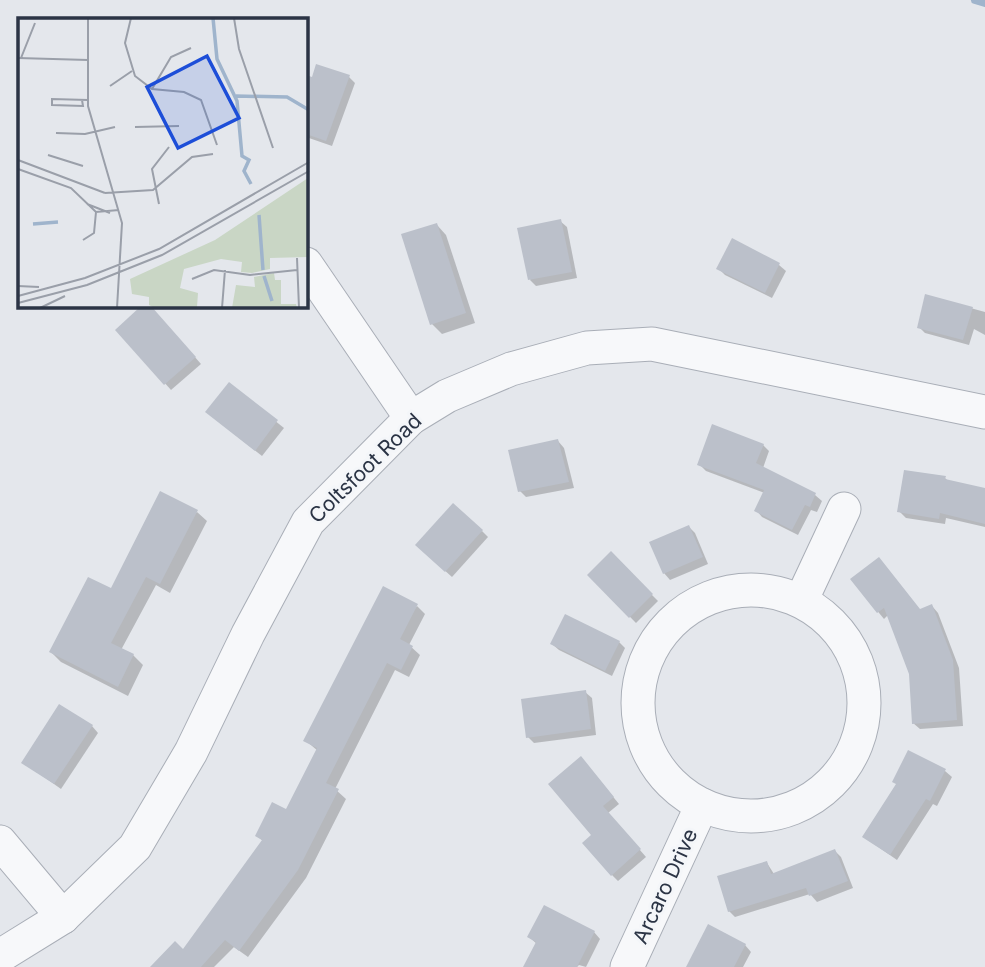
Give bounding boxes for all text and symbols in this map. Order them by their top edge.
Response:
inset map [18,18,308,308]
street label: Coltsfoot Road [303,408,427,528]
street label: Arcaro Drive [627,824,703,948]

